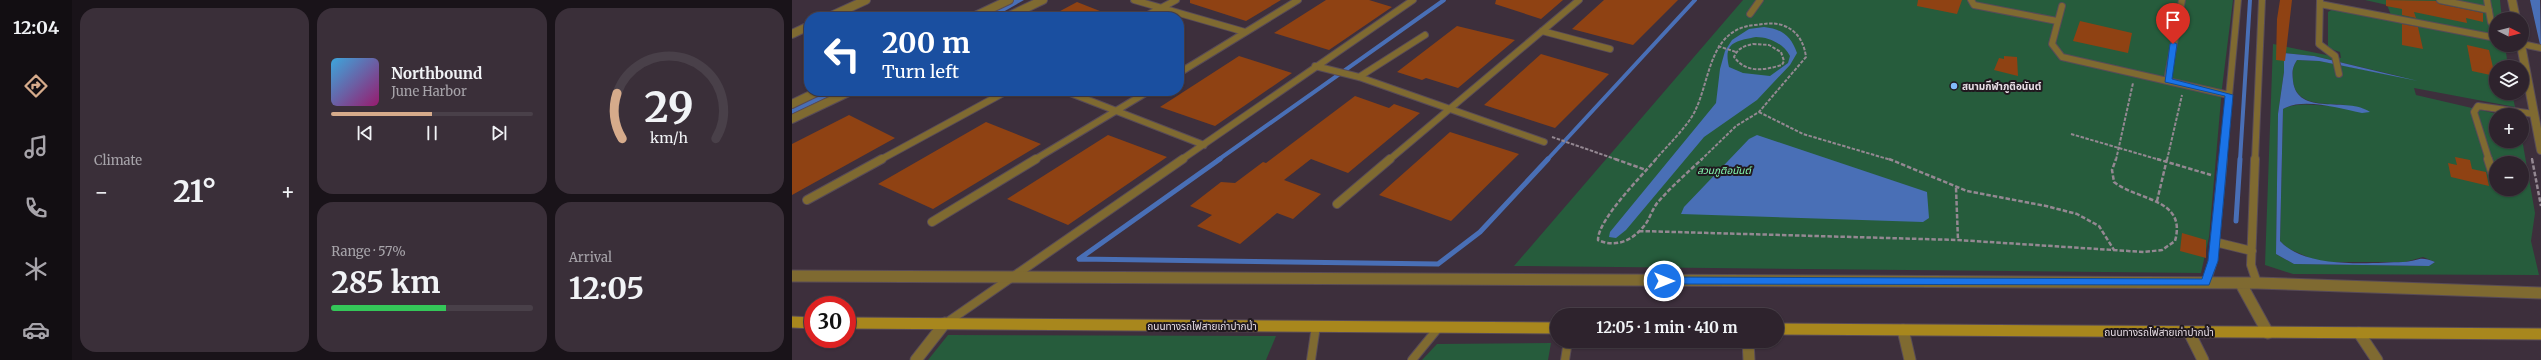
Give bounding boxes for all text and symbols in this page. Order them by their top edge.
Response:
pin [2156,3,2190,44]
icon: arrive [2162,9,2184,31]
north arrow [2489,12,2529,52]
map controls [2489,12,2529,196]
text: 12:04 [13,16,59,39]
text: 200 m [882,25,970,61]
icon: left [816,28,868,80]
text: Turn left [882,60,959,83]
button: layers [2489,60,2529,100]
text: Northbound [391,64,482,83]
icon: directions [22,72,50,100]
place label: สนามกีฬาภูติอนันต์ [1962,80,2041,93]
text: 29 [645,81,694,133]
marker: สนามกีฬาภูติอนันต์ [1949,81,1959,91]
text: June Harbor [391,83,467,100]
button: + [2489,108,2529,148]
icon: previous [354,122,376,144]
icon: pause [421,122,443,144]
icon: next [488,122,510,144]
text: km/h [650,129,689,147]
icon: music [22,133,50,161]
text: Climate [94,152,142,169]
button: − [2489,156,2529,196]
park label: สวนภูติอนันต์ [1697,164,1753,177]
text: 21° [173,172,216,210]
text: − [94,178,109,206]
text: + [281,178,295,206]
icon: phone [22,194,50,222]
text: Range · 57% [331,243,406,260]
text: Arrival [569,249,612,266]
icon: climate [22,255,50,283]
position arrow [1643,260,1685,302]
text: 285 km [331,263,440,301]
text: 12:05 [569,269,644,307]
speed limit sign: 30 [804,296,856,348]
icon: car [22,316,50,344]
text: 12:05 · 1 min · 410 m [1596,318,1738,337]
street label: ถนนทางรถไฟสายเก่าปากน้ำ [1147,319,1257,333]
street label: ถนนทางรถไฟสายเก่าปากน้ำ [2104,325,2214,339]

